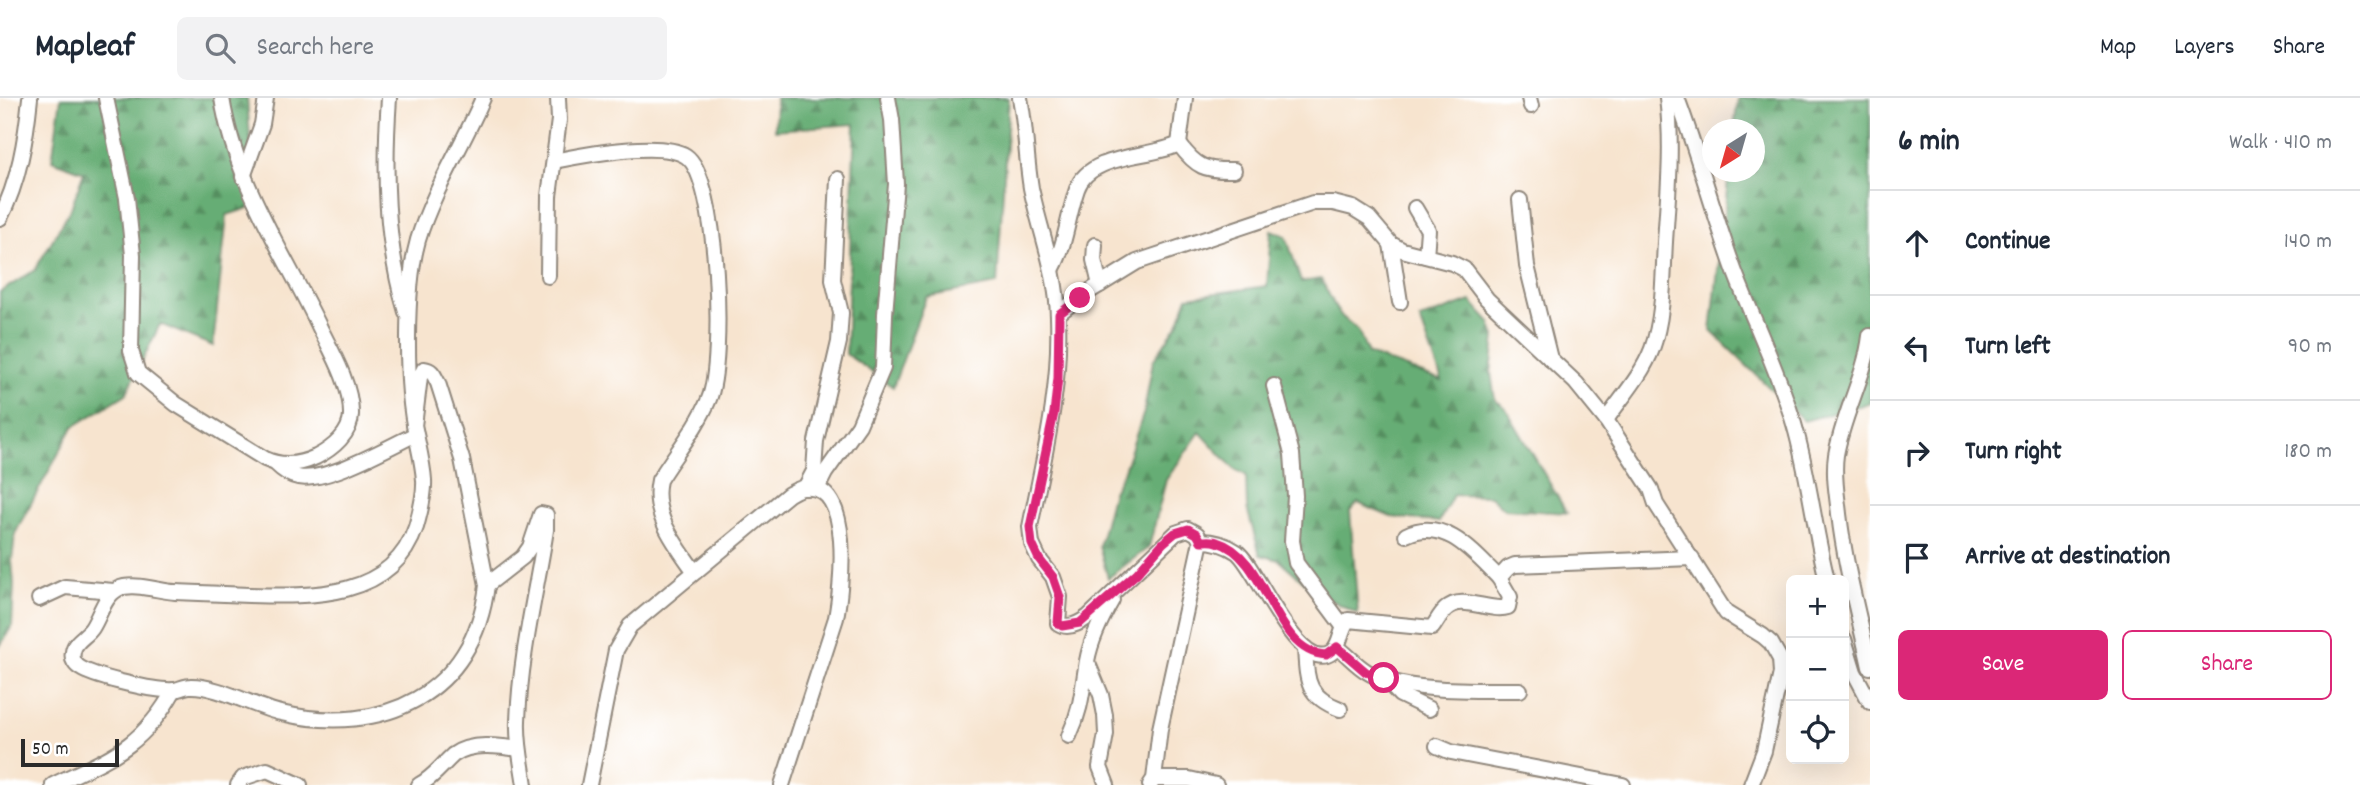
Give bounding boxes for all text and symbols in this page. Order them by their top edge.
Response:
search box [177,17,667,80]
text: Mapleaf [35,25,135,72]
icon: search [201,29,239,67]
text: Search here [257,30,374,67]
text: Map [2100,31,2136,65]
text: Layers [2174,31,2235,65]
text: Share [2273,31,2325,65]
north arrow [1702,119,1765,182]
text: 6 min [1898,122,1960,165]
text: Walk · 410 m [2229,127,2332,160]
icon: ahead [1898,224,1936,262]
text: Continue [1965,224,2050,261]
text: 140 m [2284,226,2332,259]
route end [1064,282,1095,313]
icon: left [1898,329,1936,367]
text: Turn left [1965,329,2051,366]
text: 90 m [2288,331,2332,364]
icon: right [1898,434,1936,472]
text: Turn right [1965,434,2062,471]
text: 180 m [2284,436,2332,469]
icon: arrive [1898,539,1936,577]
text: Arrive at destination [1965,539,2170,576]
map controls [1786,575,1849,764]
button: + [1786,575,1849,638]
button: Save [1898,630,2108,700]
button: Share [2122,630,2332,700]
button: − [1786,638,1849,701]
route start [1368,662,1399,693]
button: locate [1786,701,1849,764]
scale bar [21,736,119,768]
text: 50 m [32,737,69,764]

